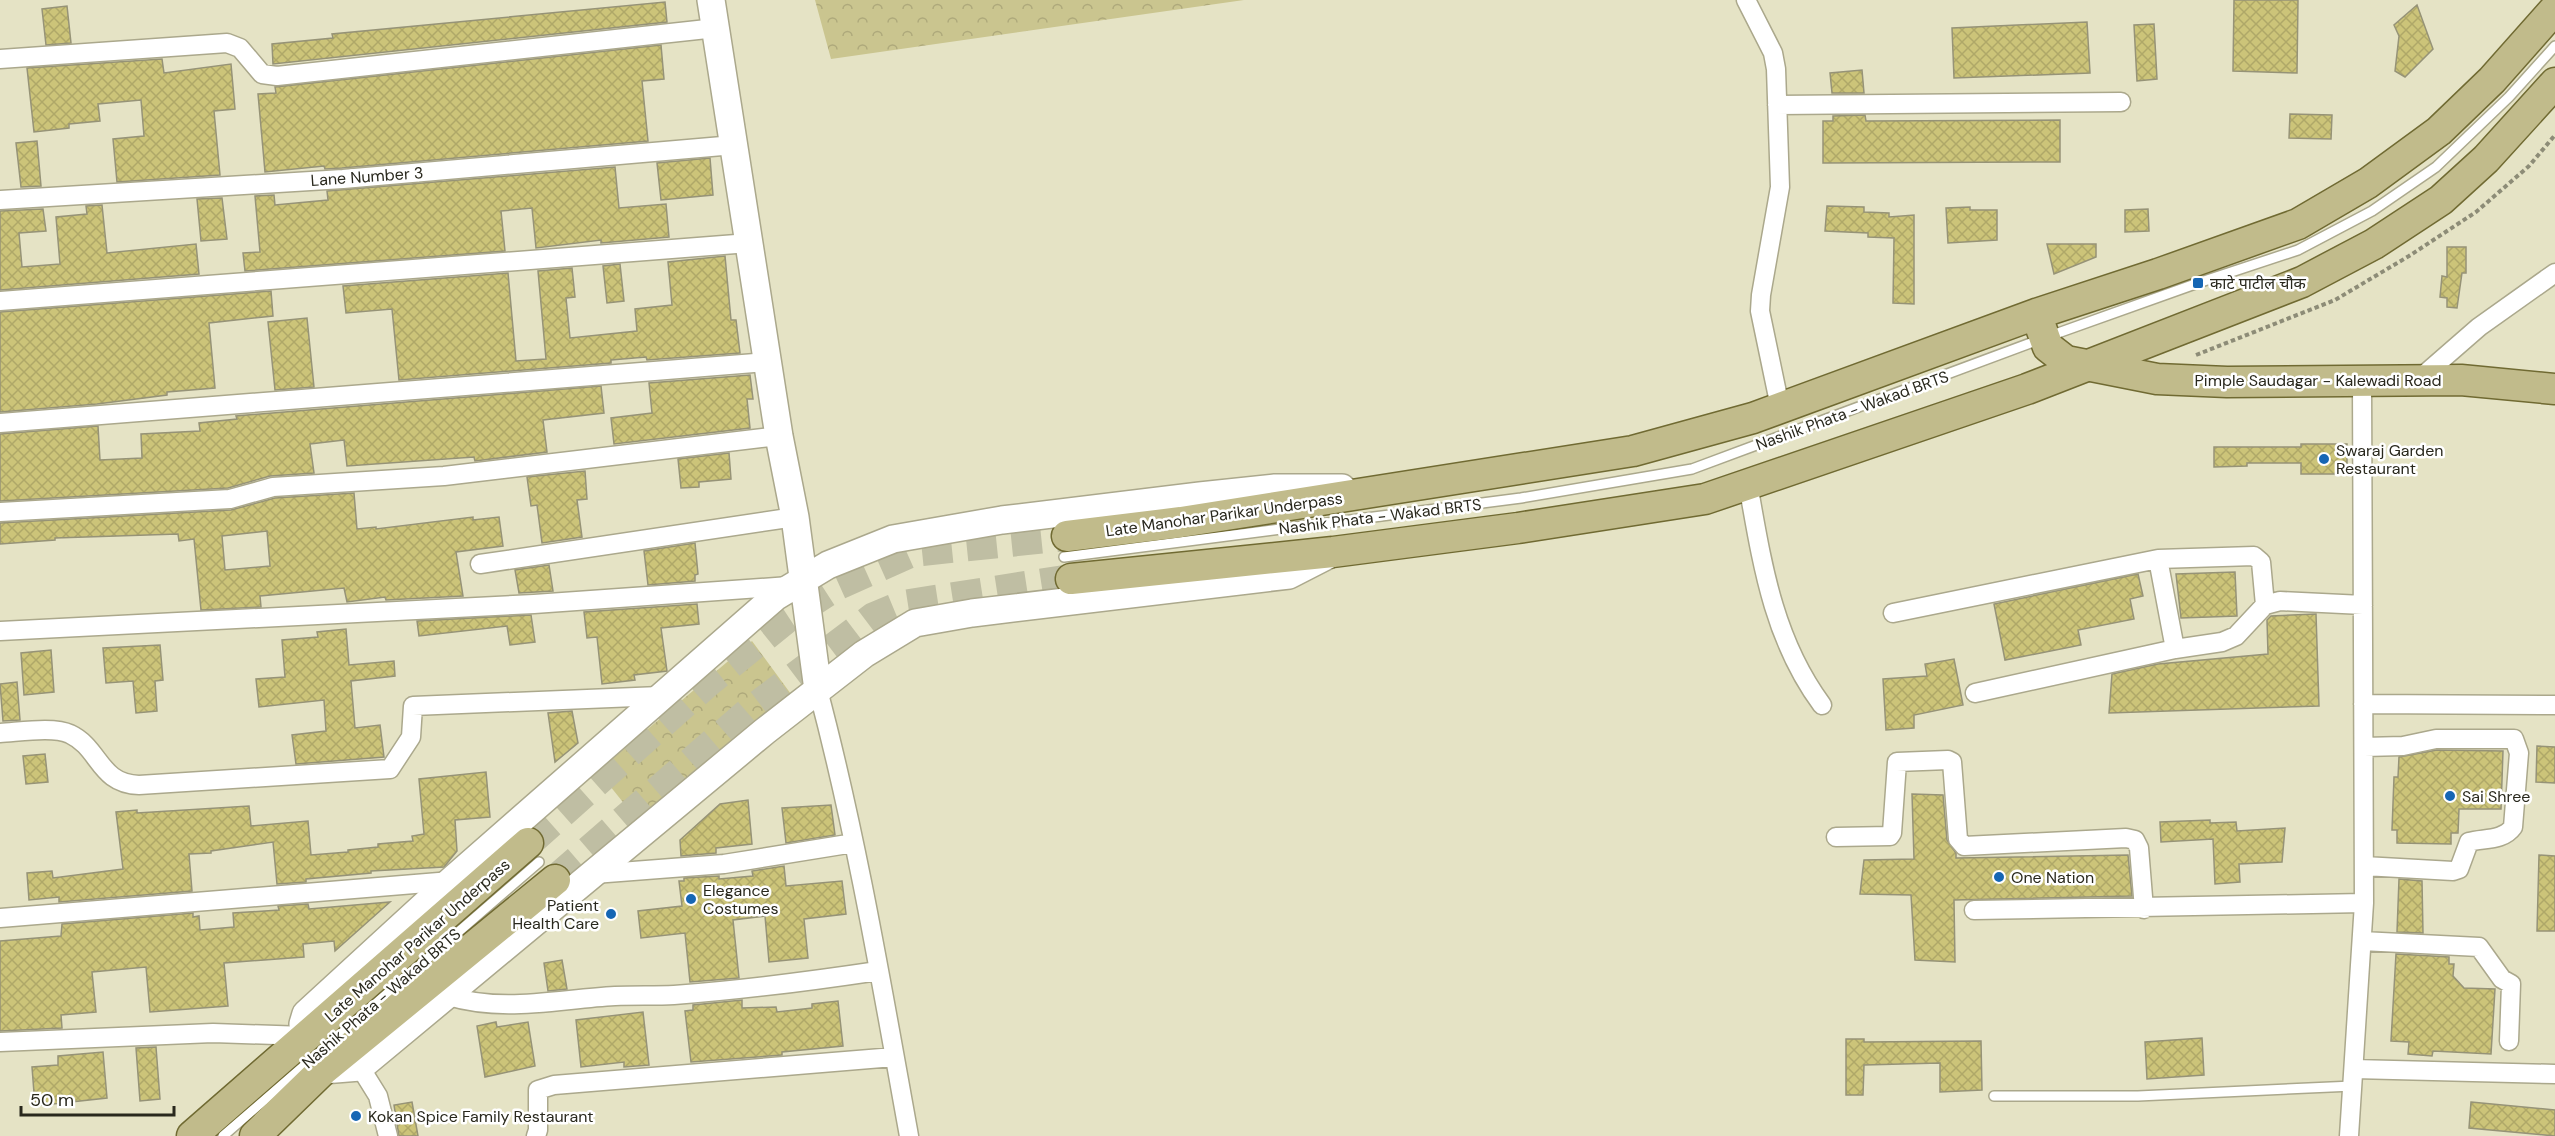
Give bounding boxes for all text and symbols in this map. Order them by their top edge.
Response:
street label: Lane Number 3 [310,162,424,191]
place label: काटे पाटील चौक [2210,273,2307,294]
marker: काटे पाटील चौक [2191,276,2205,290]
street label: Nashik Phata - Wakad BRTS [1753,366,1952,455]
street label: Pimple Saudagar - Kalewadi Road [2195,370,2441,391]
place label: Swaraj Garden Restaurant [2336,440,2443,479]
marker: Swaraj Garden Restaurant [2317,452,2331,466]
street label: Late Manohar Parikar Underpass [1104,487,1344,542]
street label: Nashik Phata - Wakad BRTS [1278,494,1482,539]
place label: Sai Shree [2462,786,2530,807]
marker: Sai Shree [2443,789,2457,803]
street label: Late Manohar Parikar Underpass [320,854,514,1027]
place label: One Nation [2011,867,2094,888]
marker: One Nation [1992,870,2006,884]
place label: Elegance Costumes [703,880,778,919]
marker: Elegance Costumes [684,892,698,906]
place label: Patient Health Care [512,895,599,934]
marker: Patient Health Care [604,907,618,921]
street label: Nashik Phata - Wakad BRTS [298,924,465,1073]
scale bar [21,1079,174,1117]
text: 50 m [30,1088,74,1112]
place label: Kokan Spice Family Restaurant [368,1106,594,1127]
marker: Kokan Spice Family Restaurant [349,1109,363,1123]

